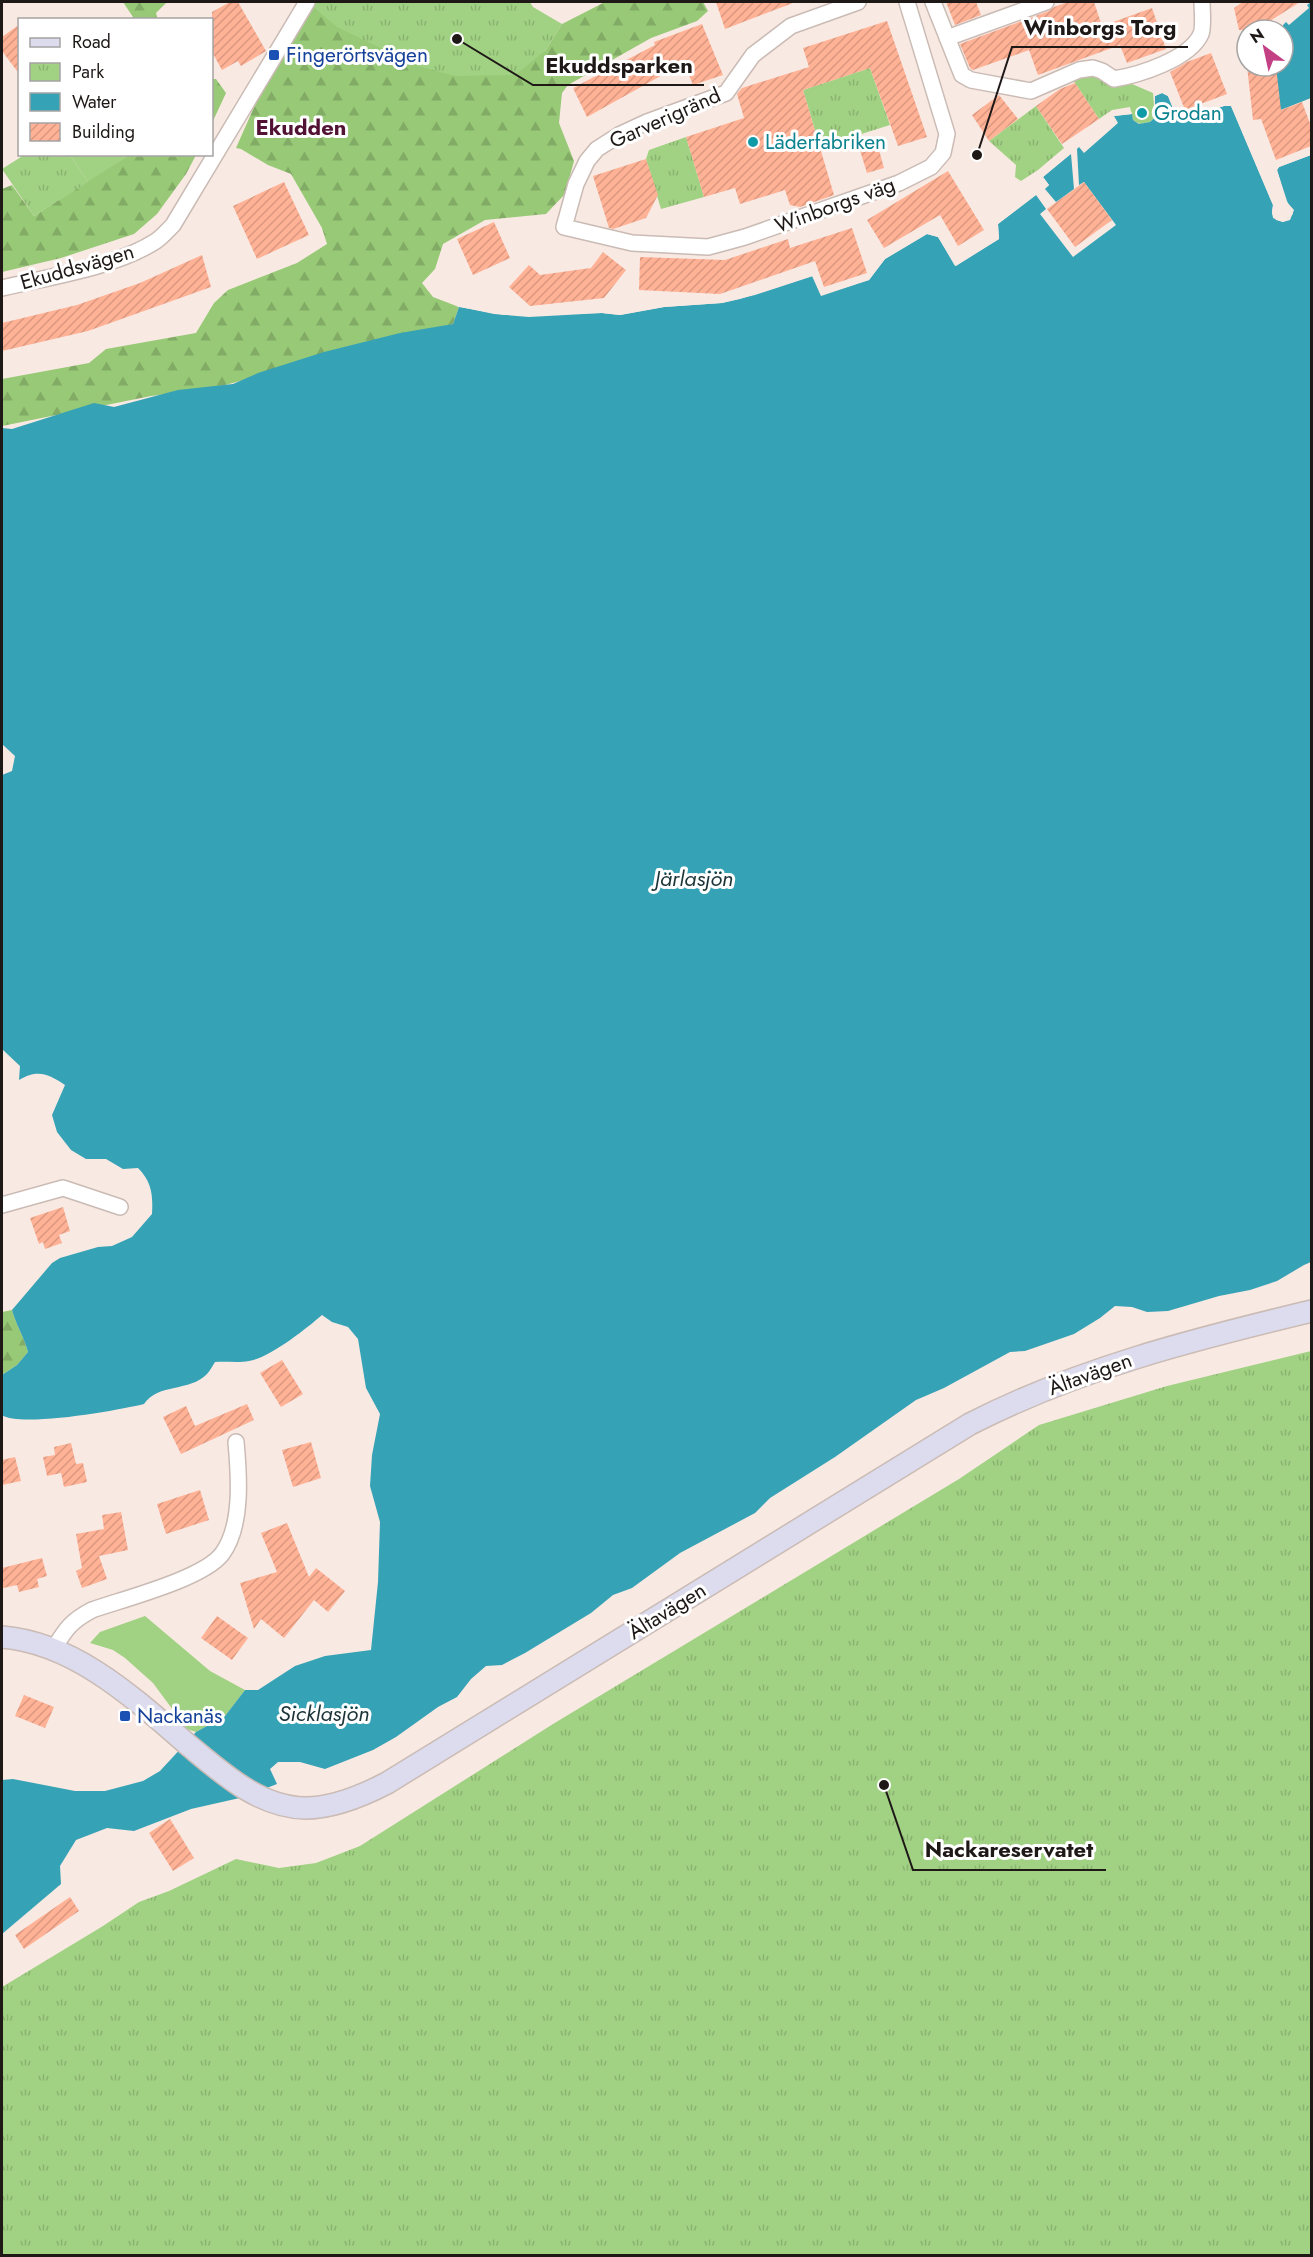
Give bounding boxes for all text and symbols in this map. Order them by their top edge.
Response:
callout: Winborgs Torg [1012,7,1188,47]
text: Winborgs Torg [1024,11,1176,43]
legend [18,18,213,156]
north arrow [1235,18,1295,78]
text: N [1246,23,1269,49]
text: Road [72,29,111,55]
place label: Fingerörtsvägen [286,40,428,70]
callout: Ekuddsparken [533,45,704,85]
marker: Fingerörtsvägen [267,48,281,62]
text: Ekuddsparken [545,49,693,81]
text: Park [72,59,104,85]
street label: Garverigränd [605,80,725,156]
text: Water [72,89,117,115]
place label: Grodan [1154,98,1222,128]
marker: Grodan [1135,106,1149,120]
district label: Ekudden [256,111,346,143]
text: Building [72,119,135,145]
place label: Läderfabriken [765,127,886,157]
marker: Läderfabriken [746,135,760,149]
street label: Winborgs väg [771,169,899,241]
street label: Ekuddsvägen [17,236,137,298]
water label: Järlasjön [651,862,733,894]
street label: Ältavägen [1044,1345,1136,1403]
street label: Ältavägen [622,1575,712,1647]
water label: Sicklasjön [279,1697,369,1729]
place label: Nackanäs [137,1701,222,1731]
marker: Nackanäs [118,1709,132,1723]
callout: Nackareservatet [913,1830,1106,1870]
text: Nackareservatet [925,1833,1093,1865]

